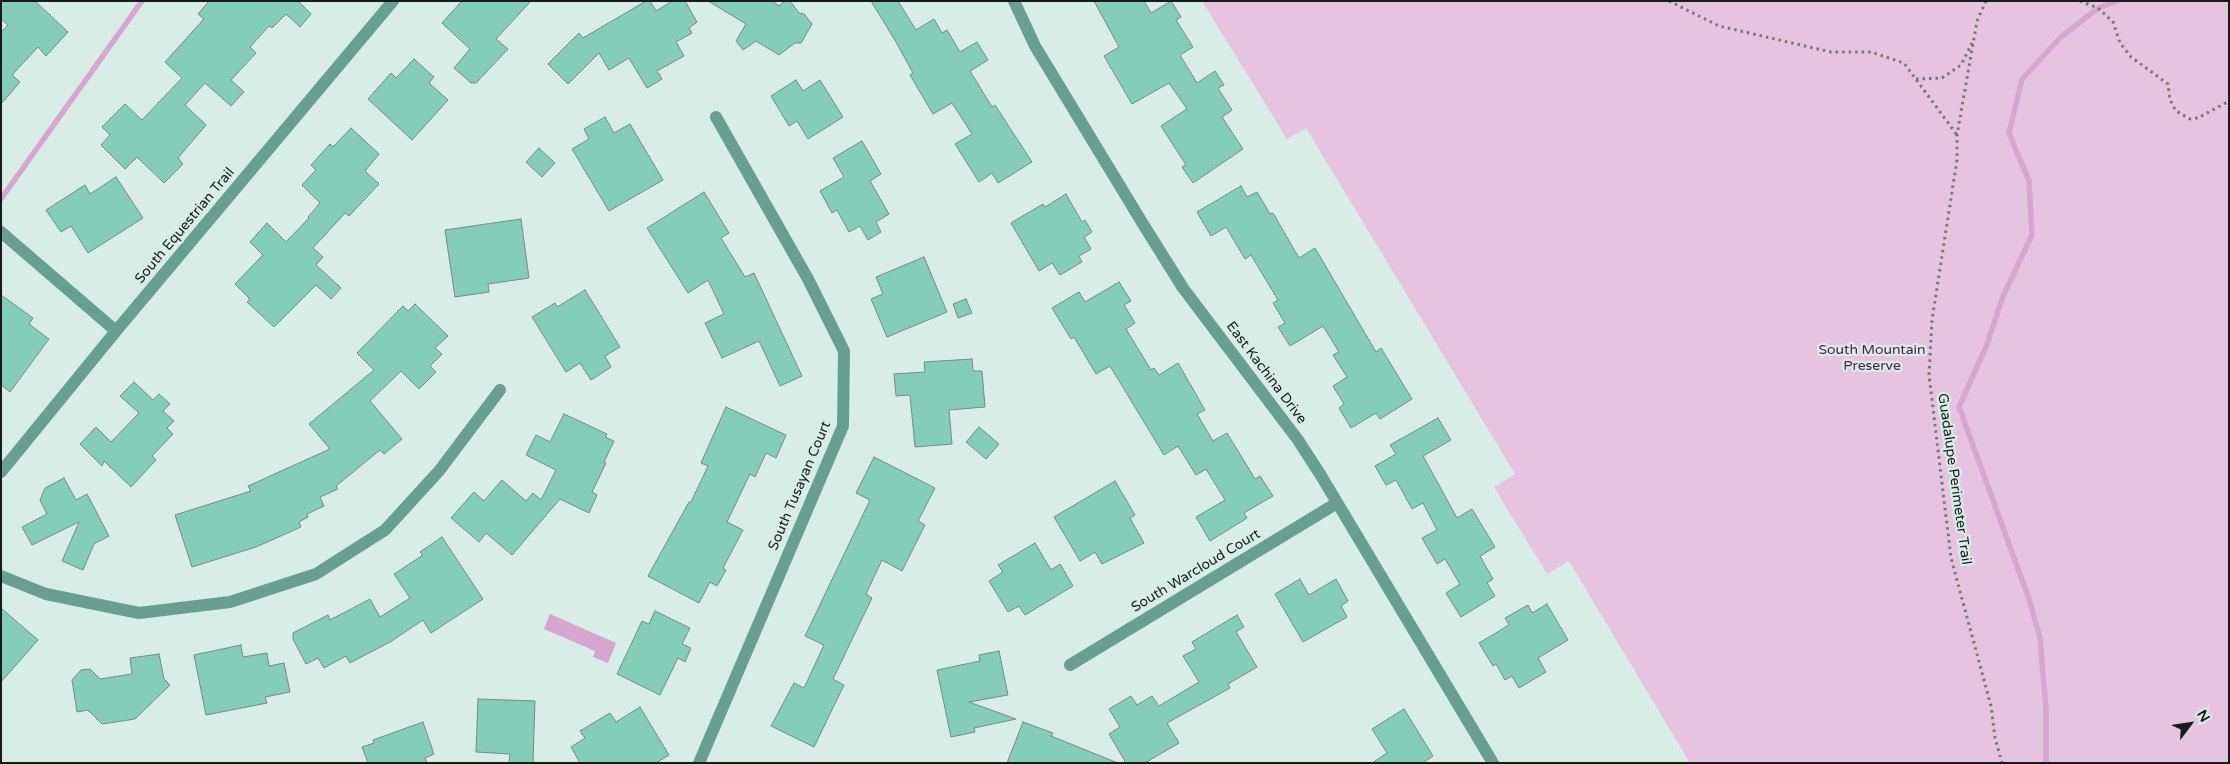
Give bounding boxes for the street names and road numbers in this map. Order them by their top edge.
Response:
street label: South Equestrian Trail [132,165,238,287]
street label: East Kachina Drive [1222,319,1310,427]
street label: Guadalupe Perimeter Trail [1934,392,1974,566]
street label: South Tusayan Court [765,419,835,553]
street label: South Warcloud Court [1128,526,1264,616]

